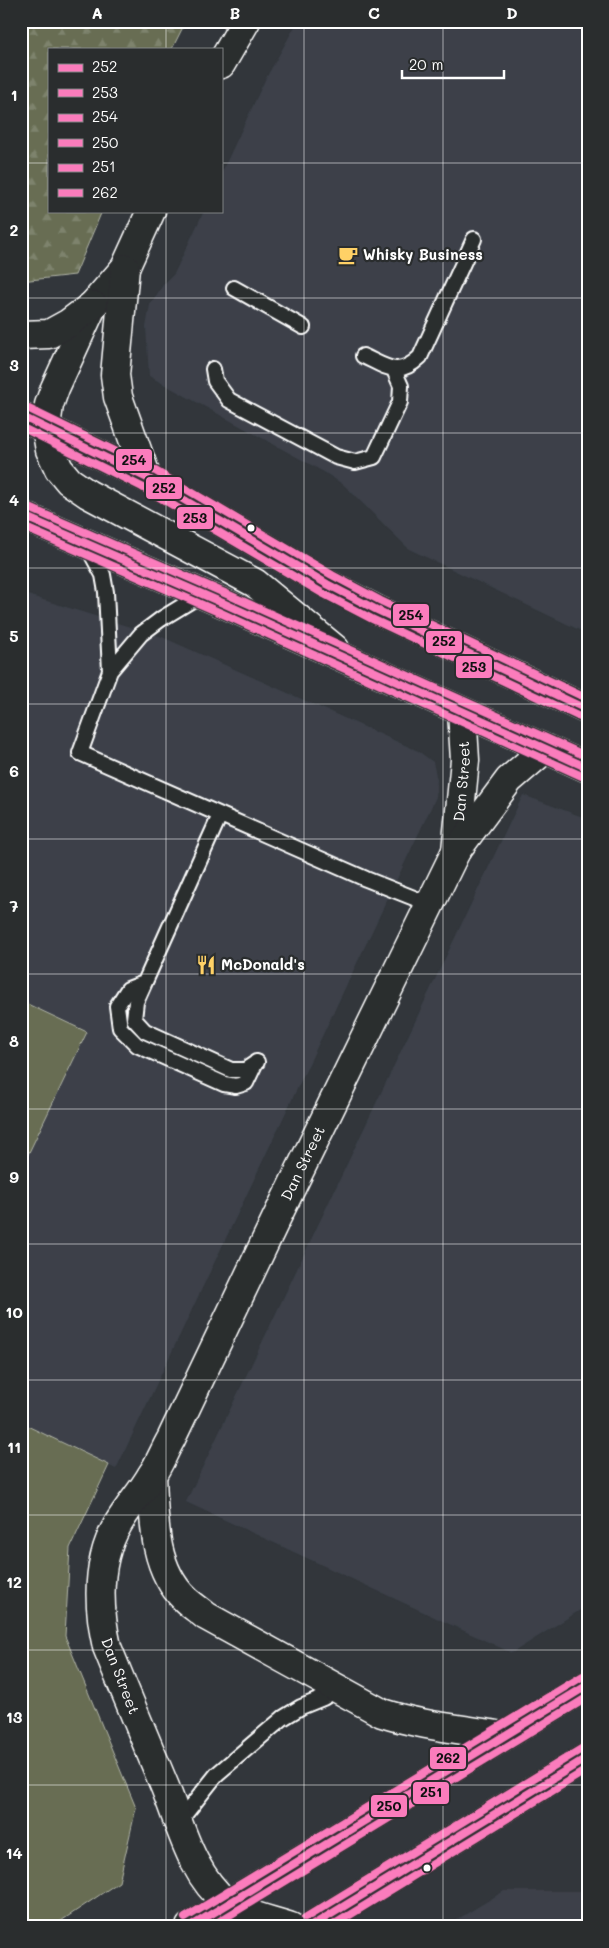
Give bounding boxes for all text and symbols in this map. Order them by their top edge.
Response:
text: A [91,2,103,23]
text: B [230,2,240,23]
text: C [368,2,380,23]
text: D [506,2,518,23]
legend [48,48,222,212]
scale bar [402,48,504,80]
text: 20 m [409,54,443,74]
text: 252 [92,56,117,76]
text: 253 [92,82,118,102]
text: 1 [10,84,18,105]
text: 254 [92,106,118,126]
text: 250 [92,132,118,152]
text: 251 [92,156,116,176]
text: 262 [92,182,118,202]
text: 2 [10,219,19,240]
cafe icon: Whisky Business [337,244,359,266]
place label: Whisky Business [363,244,483,264]
text: 3 [9,354,19,375]
line badge: 254 [115,448,153,472]
text: 254 [122,450,147,469]
line badge: 252 [145,476,183,500]
text: 252 [152,478,176,497]
text: 4 [9,489,19,510]
line badge: 253 [176,506,214,530]
text: 253 [183,508,207,527]
unlabelled marker [246,523,256,533]
line badge: 254 [392,603,430,627]
text: 254 [399,605,424,624]
text: 5 [9,625,19,646]
line badge: 252 [425,630,463,654]
text: 252 [432,631,456,650]
line badge: 253 [455,655,493,679]
text: 253 [462,657,486,676]
street label: Dan Street [448,741,474,822]
text: 6 [9,760,19,781]
text: 7 [10,895,19,916]
restaurant icon: McDonald's [195,954,217,976]
place label: McDonald's [221,954,305,974]
text: 8 [9,1030,19,1051]
street label: Dan Street [276,1122,329,1203]
text: 9 [9,1166,19,1187]
text: 10 [5,1301,23,1322]
text: 11 [7,1436,21,1457]
text: 12 [6,1571,22,1592]
street label: Dan Street [97,1634,145,1717]
text: 13 [6,1706,23,1727]
line badge: 262 [429,1746,467,1770]
text: 262 [436,1748,460,1767]
line badge: 251 [412,1781,450,1805]
text: 251 [420,1782,442,1801]
line badge: 250 [370,1794,408,1818]
text: 250 [376,1796,402,1815]
text: 14 [5,1842,23,1863]
unlabelled marker [422,1863,432,1873]

